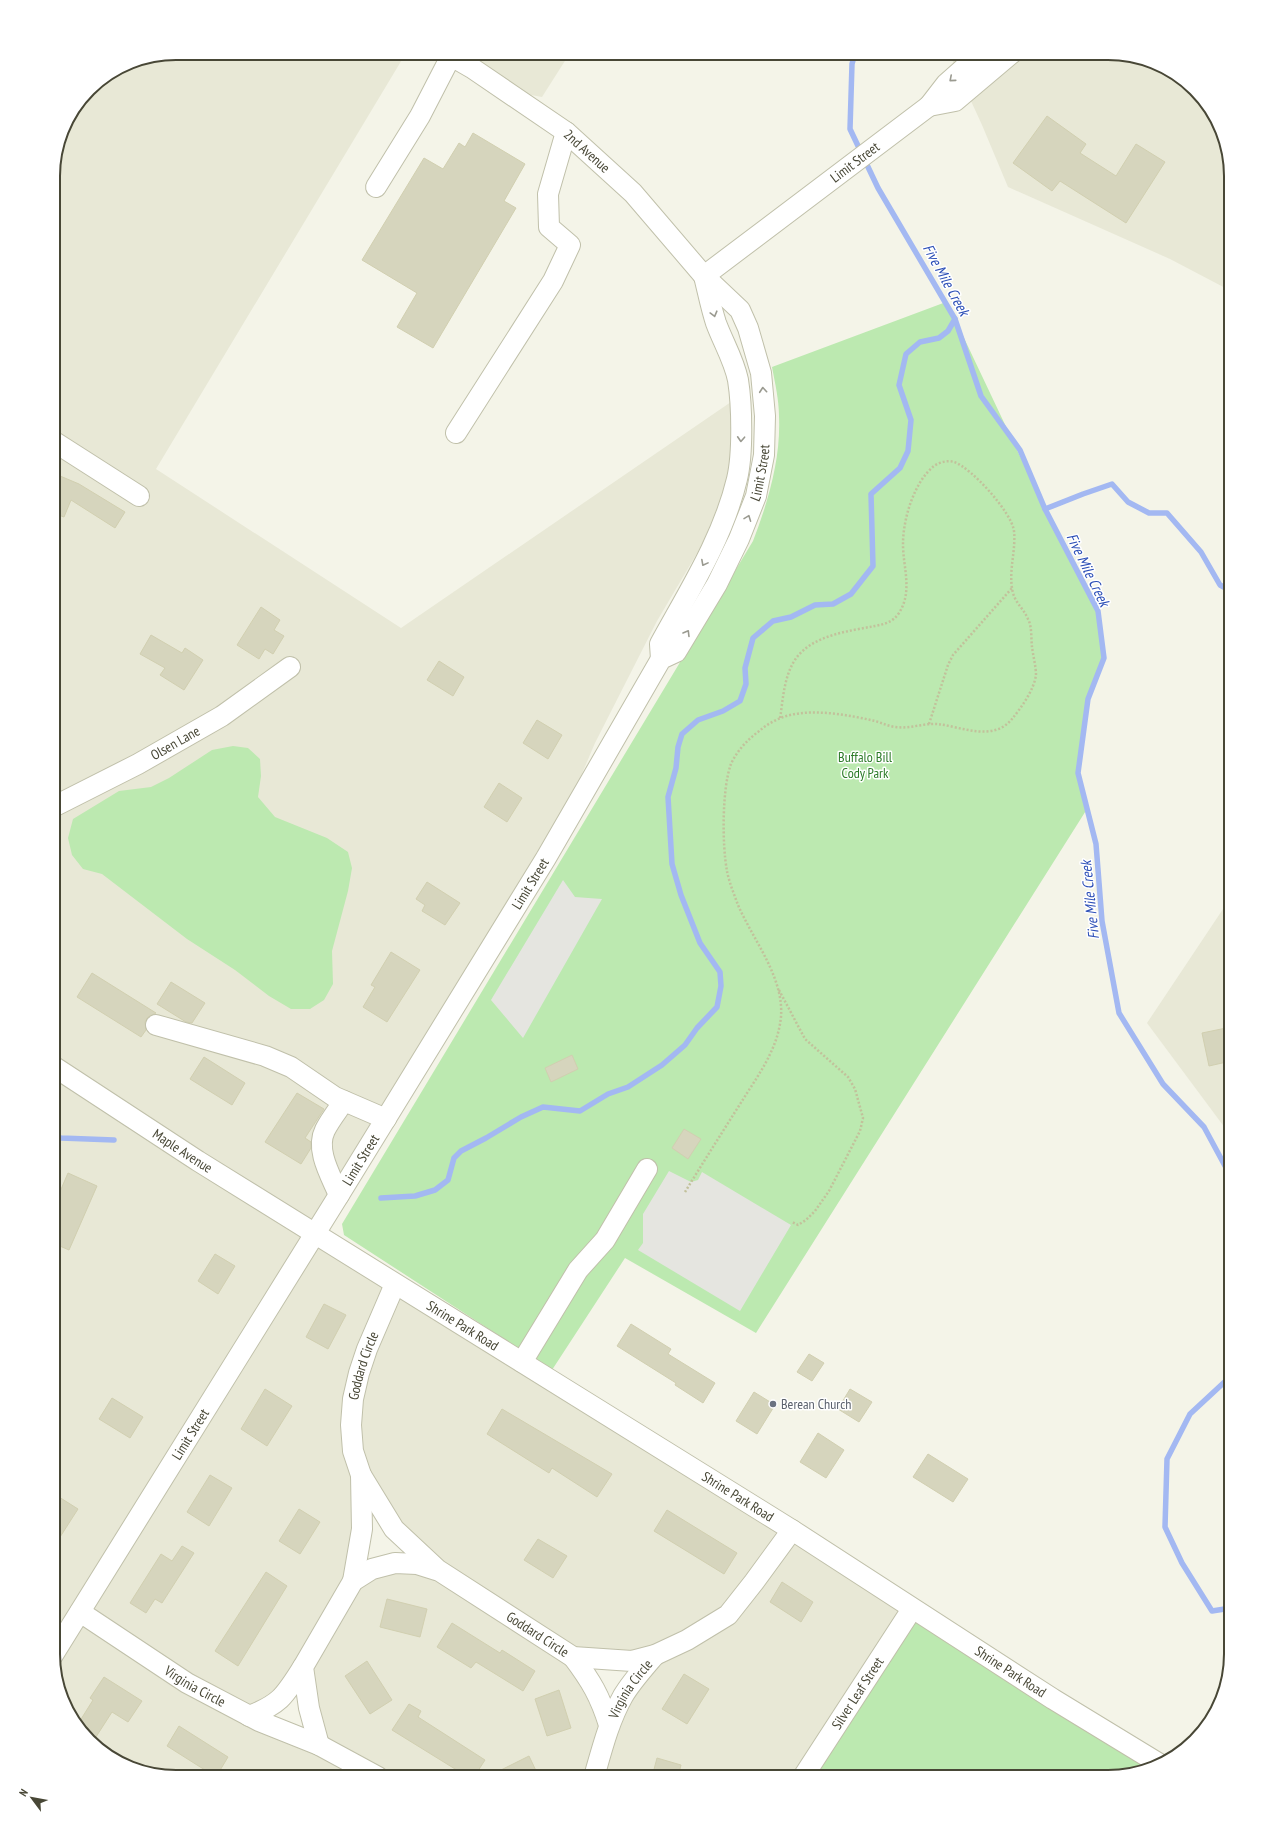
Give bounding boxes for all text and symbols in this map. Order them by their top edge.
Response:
one-way arrow [949,74,956,81]
street label: 2nd Avenue [560,125,614,177]
street label: Limit Street [827,138,883,186]
water label: Five Mile Creek [919,241,975,321]
one-way arrow [709,310,718,317]
one-way arrow [758,387,767,393]
one-way arrow [736,436,745,442]
street label: Limit Street [746,444,773,504]
one-way arrow [743,515,751,522]
water label: Five Mile Creek [1063,530,1115,611]
one-way arrow [701,558,709,566]
one-way arrow [683,630,690,637]
street label: Olsen Lane [147,722,203,764]
park label: Buffalo Bill Cody Park [838,748,893,782]
street label: Limit Street [508,855,553,913]
water label: Five Mile Creek [1076,858,1103,940]
street label: Maple Avenue [149,1125,216,1177]
street label: Limit Street [338,1131,383,1189]
street label: Shrine Park Road [423,1296,502,1355]
street label: Goddard Circle [344,1328,383,1402]
place label: Berean Church [781,1395,851,1413]
marker: Berean Church [768,1399,778,1409]
street label: Limit Street [168,1405,213,1463]
street label: Shrine Park Road [699,1467,777,1526]
street label: Goddard Circle [503,1607,573,1661]
street label: Shrine Park Road [972,1642,1050,1701]
street label: Silver Leaf Street [827,1653,888,1733]
street label: Virginia Circle [604,1655,656,1722]
street label: Virginia Circle [160,1661,229,1711]
north arrow [12,1778,52,1818]
text: N [16,1786,31,1799]

